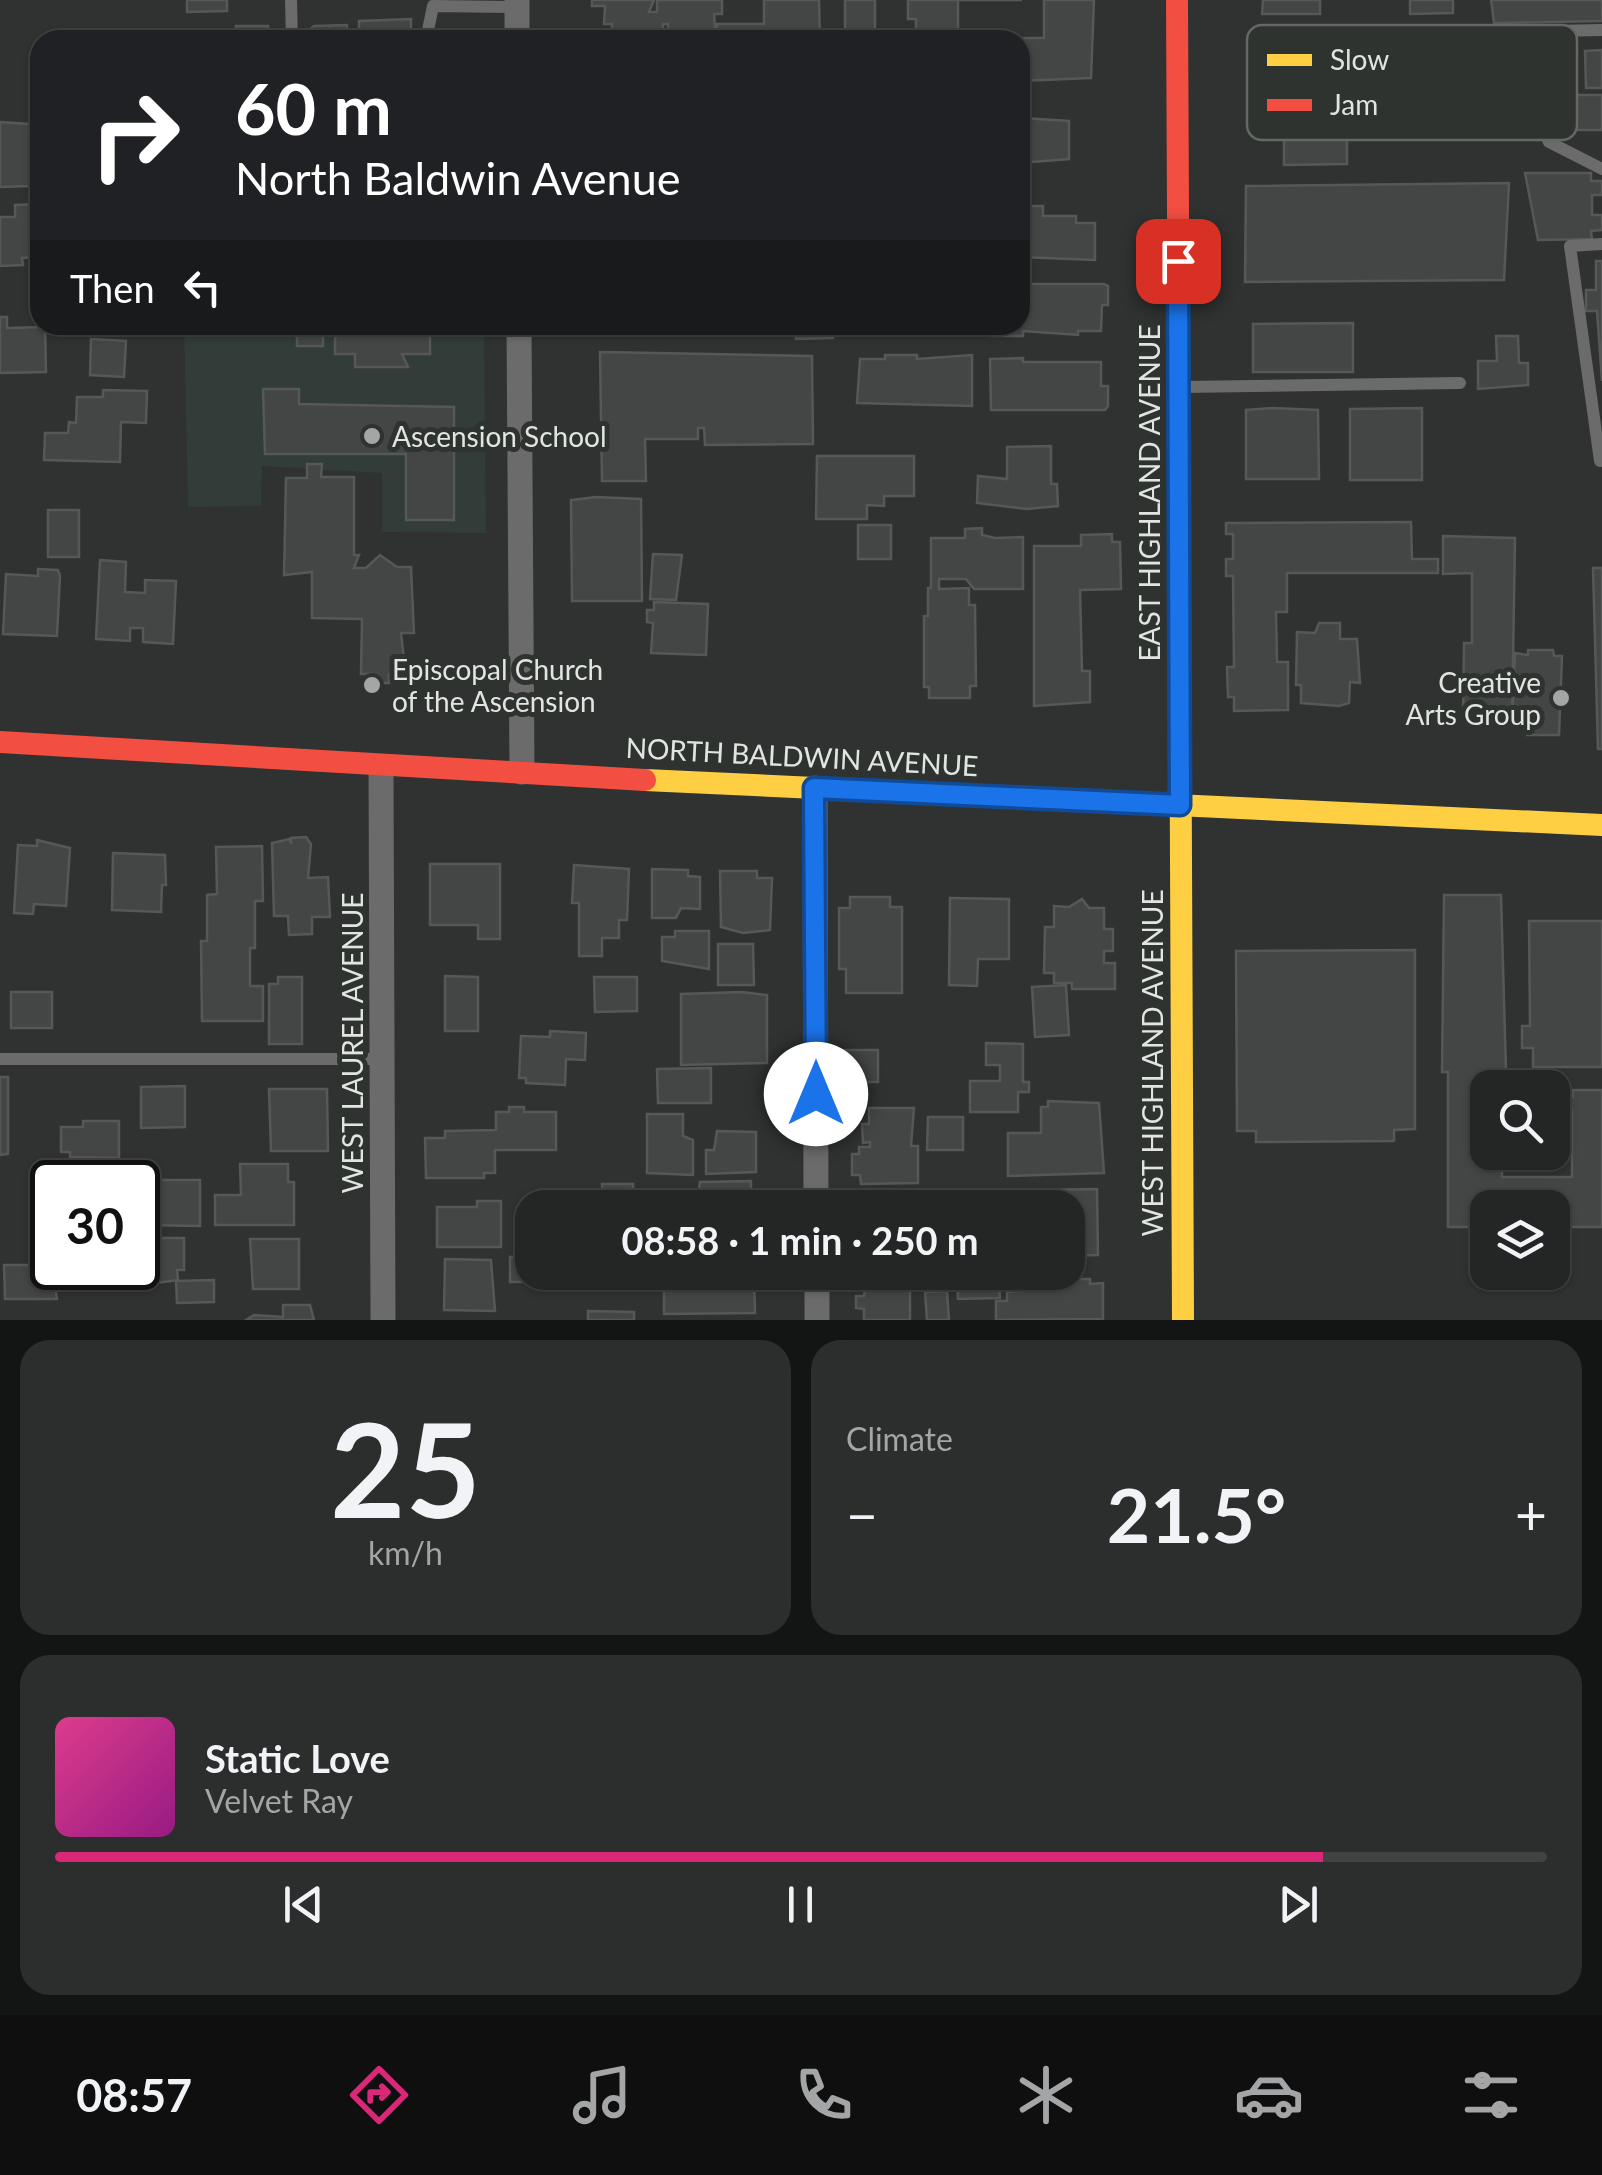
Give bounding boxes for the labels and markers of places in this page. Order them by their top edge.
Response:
pin [1136,219,1221,304]
place label: Ascension School [392,419,607,453]
marker: Ascension School [361,425,383,447]
place label: Episcopal Church of the Ascension [392,652,603,718]
place label: Creative Arts Group [1406,665,1541,731]
marker: Episcopal Church of the Ascension [361,674,383,696]
marker: Creative Arts Group [1550,687,1572,709]

